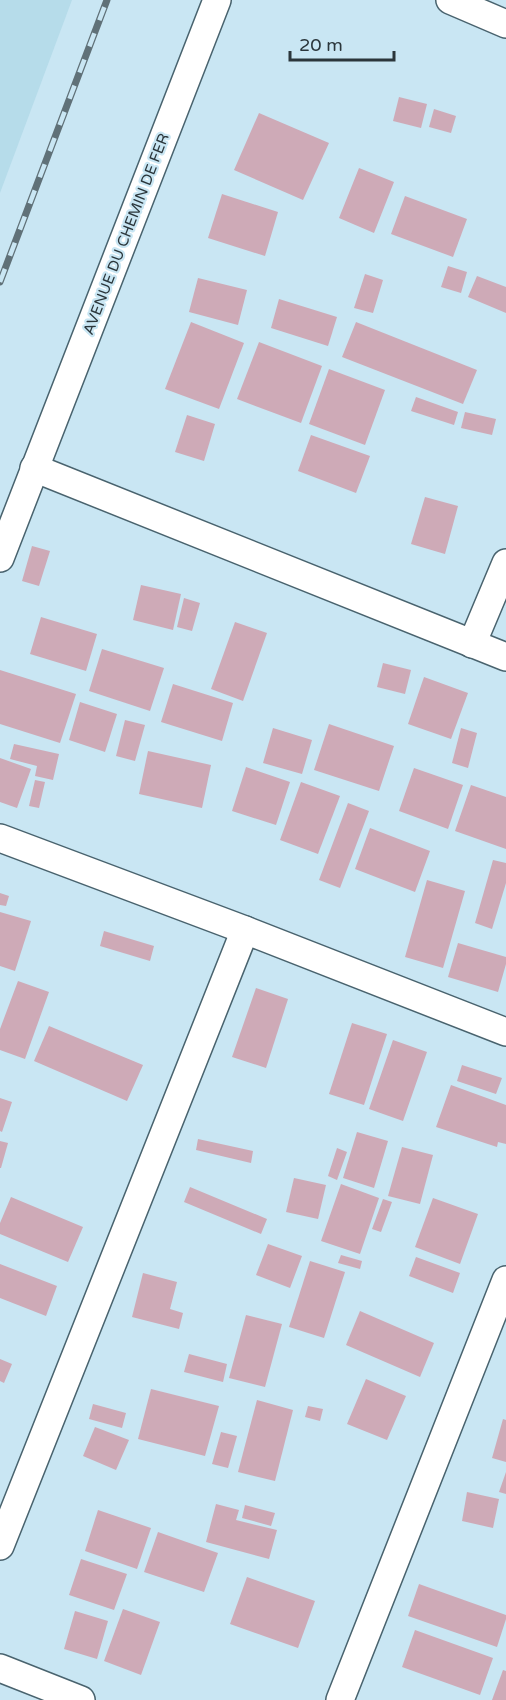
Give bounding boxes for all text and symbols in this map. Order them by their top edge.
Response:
scale bar [290,24,394,62]
text: 20 m [299,34,343,56]
street label: AVENUE DU CHEMIN DE FER [79,131,173,337]

